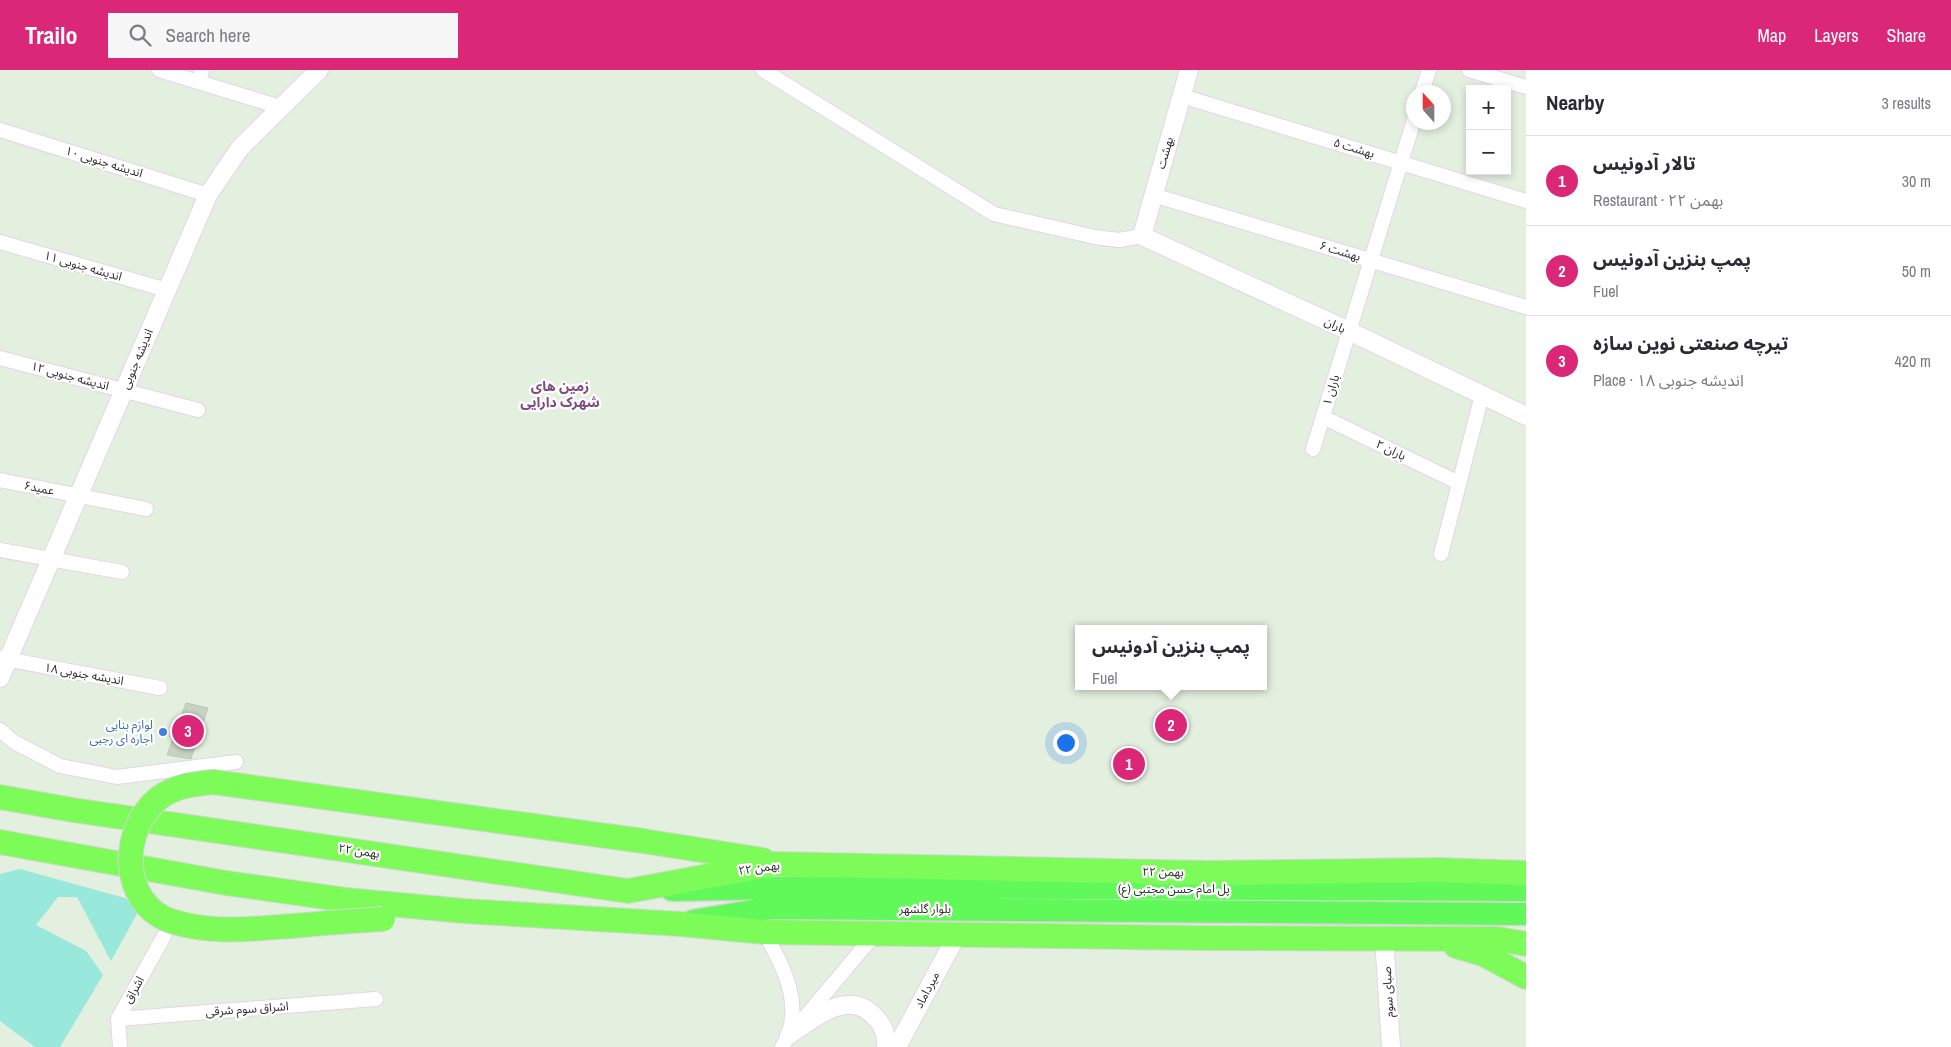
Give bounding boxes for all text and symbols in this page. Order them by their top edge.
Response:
search box [108,13,458,58]
text: Trailo [25,19,78,51]
icon: search [126,21,154,49]
text: Search here [166,22,250,48]
text: Map [1758,23,1786,48]
text: Layers [1814,23,1859,48]
text: Share [1887,23,1926,48]
north arrow [1406,85,1451,130]
map controls [1466,85,1511,175]
button: + [1466,85,1511,130]
text: Nearby [1546,88,1604,117]
text: 3 results [1881,92,1931,114]
button: − [1466,130,1511,175]
street label: بهشت ۵ [1331,134,1377,162]
street label: بهشت [1153,135,1177,171]
street label: اندیشه جنوبی ۱۰ [63,143,145,181]
text: تالار آدونیس [1593,150,1696,176]
text: 1 [1558,170,1566,192]
text: 30 m [1902,170,1931,192]
text: Restaurant · ۲۲ بهمن [1593,189,1723,211]
street label: بهشت ۶ [1317,237,1363,265]
text: پمپ بنزین آدونیس [1593,246,1751,272]
street label: اندیشه جنوبی ۱۱ [42,247,124,285]
text: 2 [1558,260,1566,282]
text: 50 m [1902,260,1931,282]
text: Fuel [1593,280,1619,302]
street label: باران [1322,313,1348,337]
street label: اندیشه جنوبی [117,326,157,391]
text: تیرچه صنعتی نوین سازه [1593,330,1788,356]
text: 3 [1558,350,1566,372]
text: 420 m [1895,350,1931,372]
street label: اندیشه جنوبی ۱۲ [29,358,111,394]
text: Place · اندیشه جنوبی ۱۸ [1593,369,1744,391]
street label: باران ۱ [1319,373,1343,407]
district label: زمین های شهرک دارایی [520,377,600,411]
street label: باران ۲ [1373,436,1409,464]
street label: عمید۶ [22,477,56,499]
popup [1075,625,1267,690]
text: پمپ بنزین آدونیس [1092,633,1250,659]
street label: اندیشه جنوبی ۱۸ [43,659,125,689]
text: Fuel [1092,667,1118,689]
pin: 2 [1155,706,1187,744]
pin: 3 [172,712,204,750]
place label: لوازم بنایی اجاره ای رجبی [89,717,153,747]
marker: لوازم بنایی اجاره ای رجبی [157,726,169,738]
your location [1053,730,1079,756]
pin: 1 [1113,745,1145,783]
street label: ۲۲ بهمن [337,840,381,862]
street label: ۲۲ بهمن [737,857,781,879]
street label: ۲۲ بهمن [1142,864,1184,880]
street label: پل امام حسن مجتبی (ع) [1118,881,1230,898]
street label: بلوار گلشهر [898,901,951,917]
street label: صبای سوم [1379,966,1398,1018]
street label: میرداماد [911,969,943,1011]
street label: اشراق [120,973,148,1007]
street label: اشراق سوم شرقی [205,998,289,1021]

